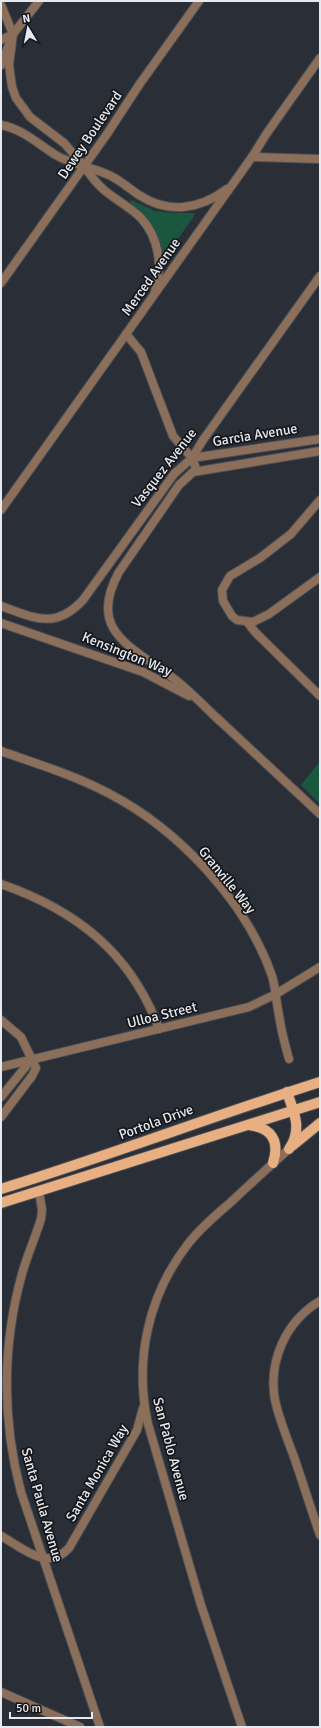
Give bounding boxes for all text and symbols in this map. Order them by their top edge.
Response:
north arrow [8,8,48,48]
text: N [21,12,31,26]
street label: Dewey Boulevard [54,88,126,182]
street label: Merced Avenue [118,235,184,319]
street label: Garcia Avenue [211,420,299,450]
street label: Vasquez Avenue [128,425,200,511]
street label: Kensington Way [80,628,175,680]
street label: Granville Way [195,843,260,917]
street label: Ulloa Street [125,998,199,1032]
street label: Portola Drive [116,1101,196,1143]
street label: San Pablo Avenue [149,1396,193,1502]
street label: Santa Monica Way [62,1421,132,1525]
street label: Santa Paula Avenue [18,1446,66,1564]
scale bar [10,1694,92,1720]
text: 50 m [16,1701,41,1716]

